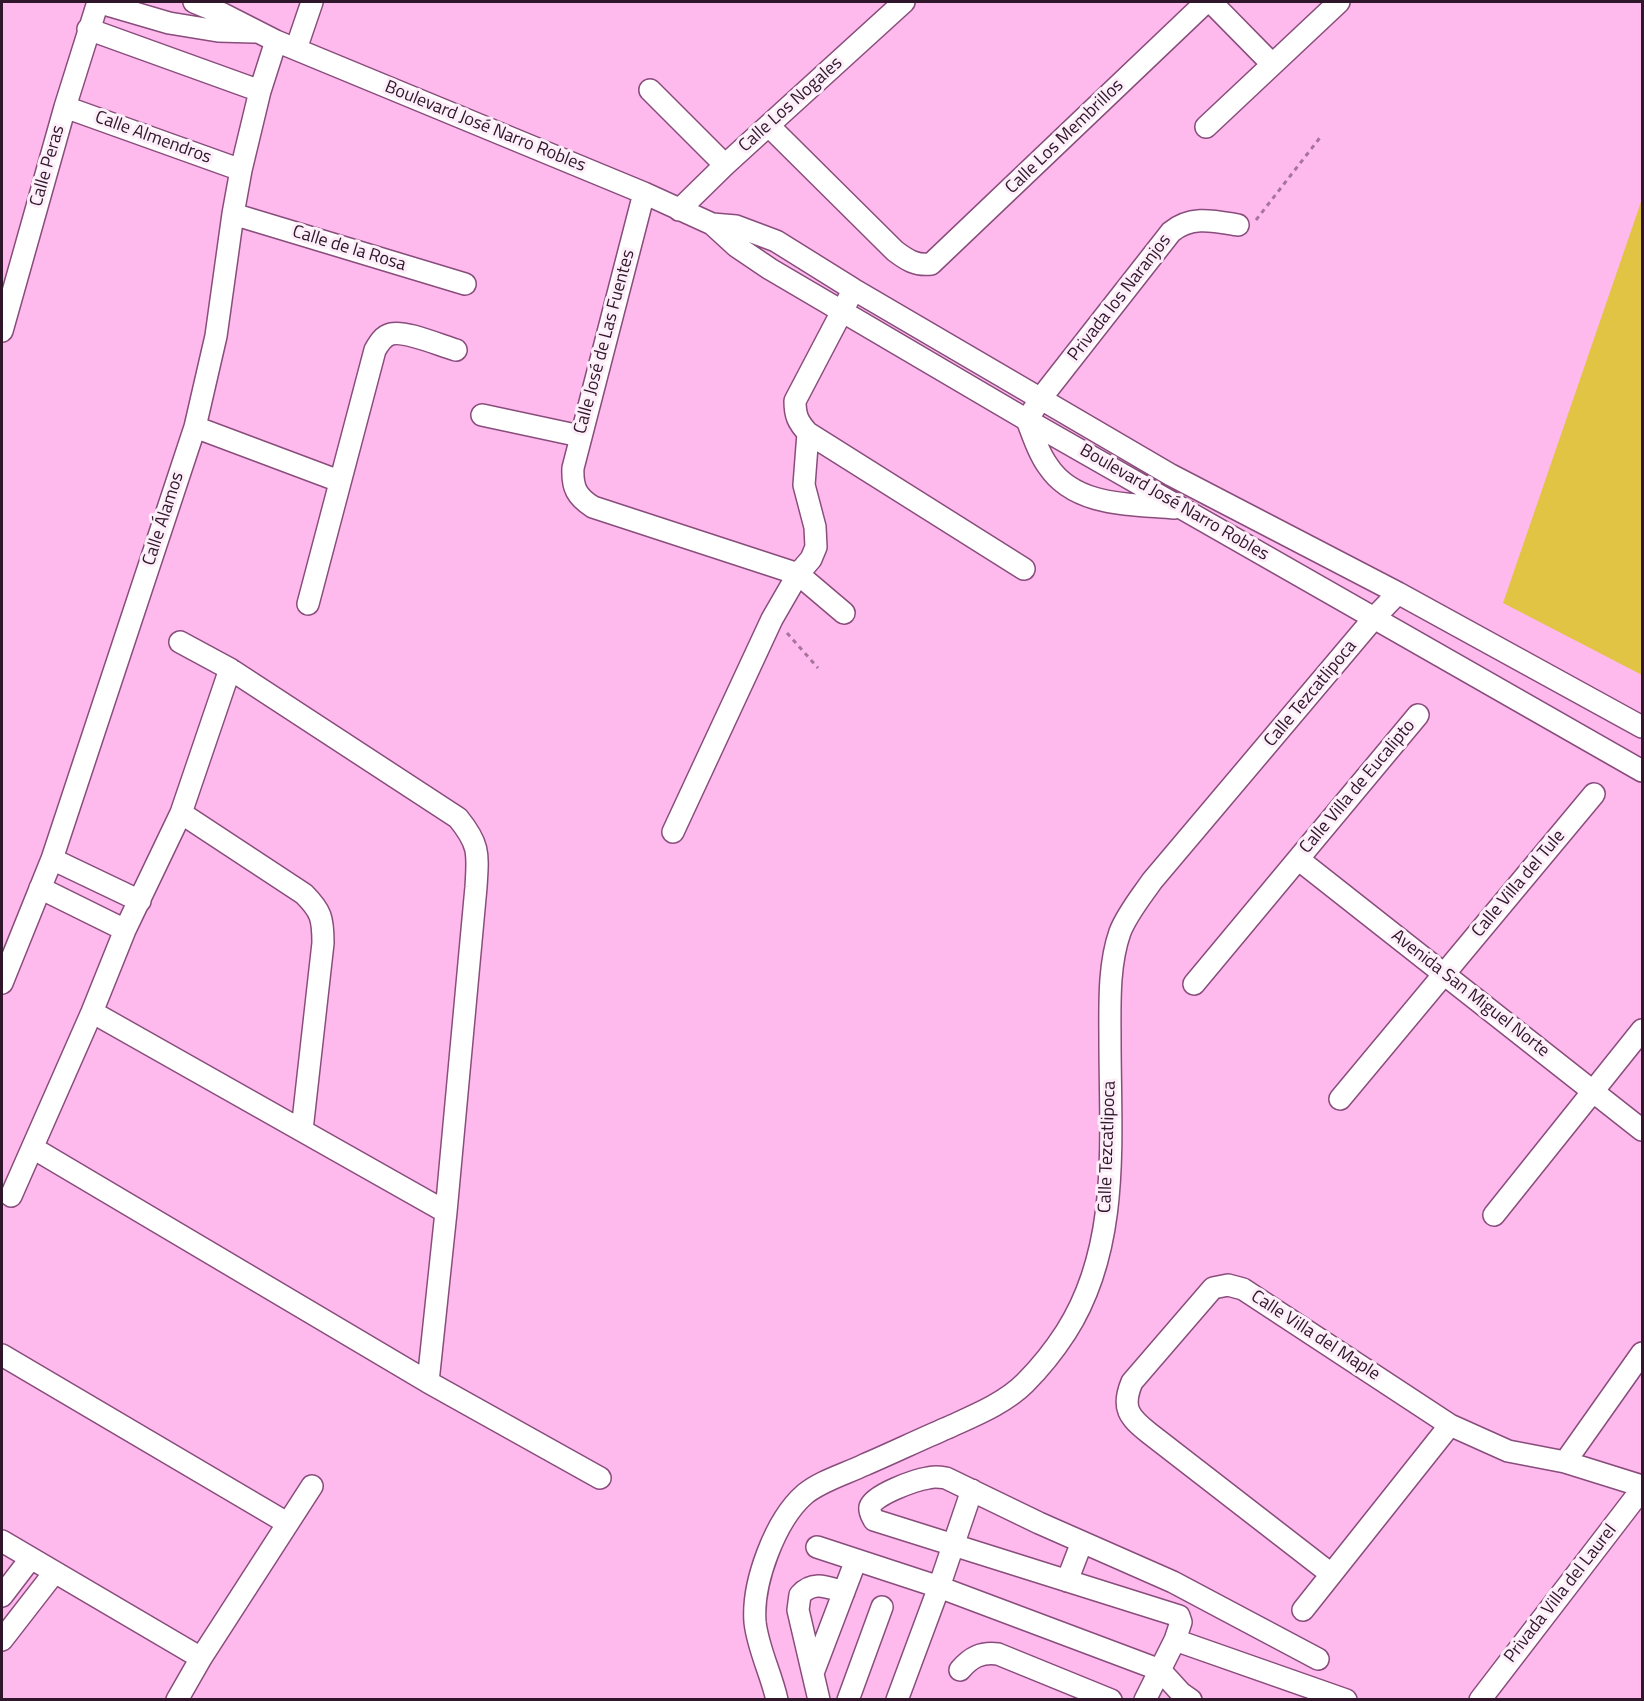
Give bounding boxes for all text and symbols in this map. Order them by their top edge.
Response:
street label: Calle Los Nogales [735,53,847,157]
street label: Calle Los Membrillos [1002,75,1128,199]
street label: Boulevard José Narro Robles [381,77,589,177]
street label: Calle Almendros [92,107,214,169]
street label: Calle Peras [26,123,70,209]
street label: Calle de la Rosa [290,221,408,277]
street label: Privada los Naranjos [1064,230,1176,366]
street label: Calle José de Las Fuentes [570,247,640,437]
street label: Boulevard José Narro Robles [1076,440,1272,566]
street label: Calle Álamos [139,470,189,568]
street label: Calle Tezcatlipoca [1260,636,1362,752]
street label: Calle Villa de Eucalipto [1296,716,1420,858]
street label: Calle Villa del Tule [1468,826,1570,942]
street label: Avenida San Miguel Norte [1387,926,1553,1062]
street label: Calle Tezcatlipoca [1095,1080,1121,1214]
street label: Calle Villa del Maple [1246,1286,1384,1386]
street label: Privada Villa del Laurel [1500,1520,1622,1668]

